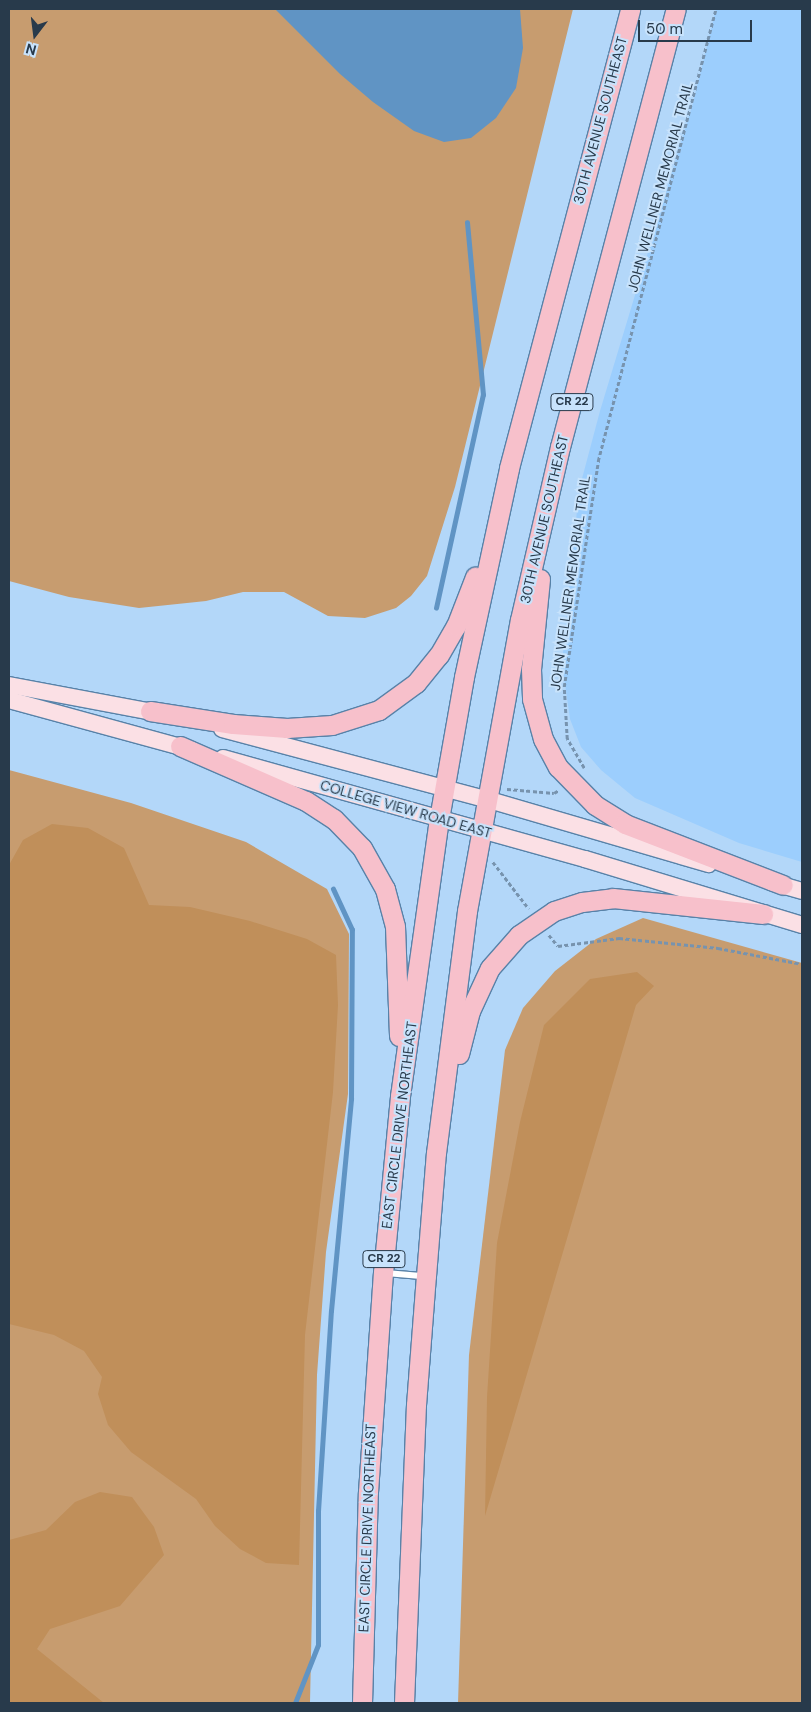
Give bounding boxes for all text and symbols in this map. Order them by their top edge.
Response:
north arrow [10,10,60,60]
scale bar [641,10,755,42]
text: 50 m [646,19,683,39]
street label: 30TH AVENUE SOUTHEAST [570,34,630,206]
text: N [24,39,38,60]
street label: JOHN WELLNER MEMORIAL TRAIL [624,80,696,294]
road number: CR 22 [550,392,594,412]
street label: 30TH AVENUE SOUTHEAST [516,433,572,605]
street label: JOHN WELLNER MEMORIAL TRAIL [547,474,593,692]
street label: COLLEGE VIEW ROAD EAST [318,776,494,842]
street label: EAST CIRCLE DRIVE NORTHEAST [378,1020,420,1230]
road number: CR 22 [362,1250,406,1268]
street label: EAST CIRCLE DRIVE NORTHEAST [355,1423,379,1633]

